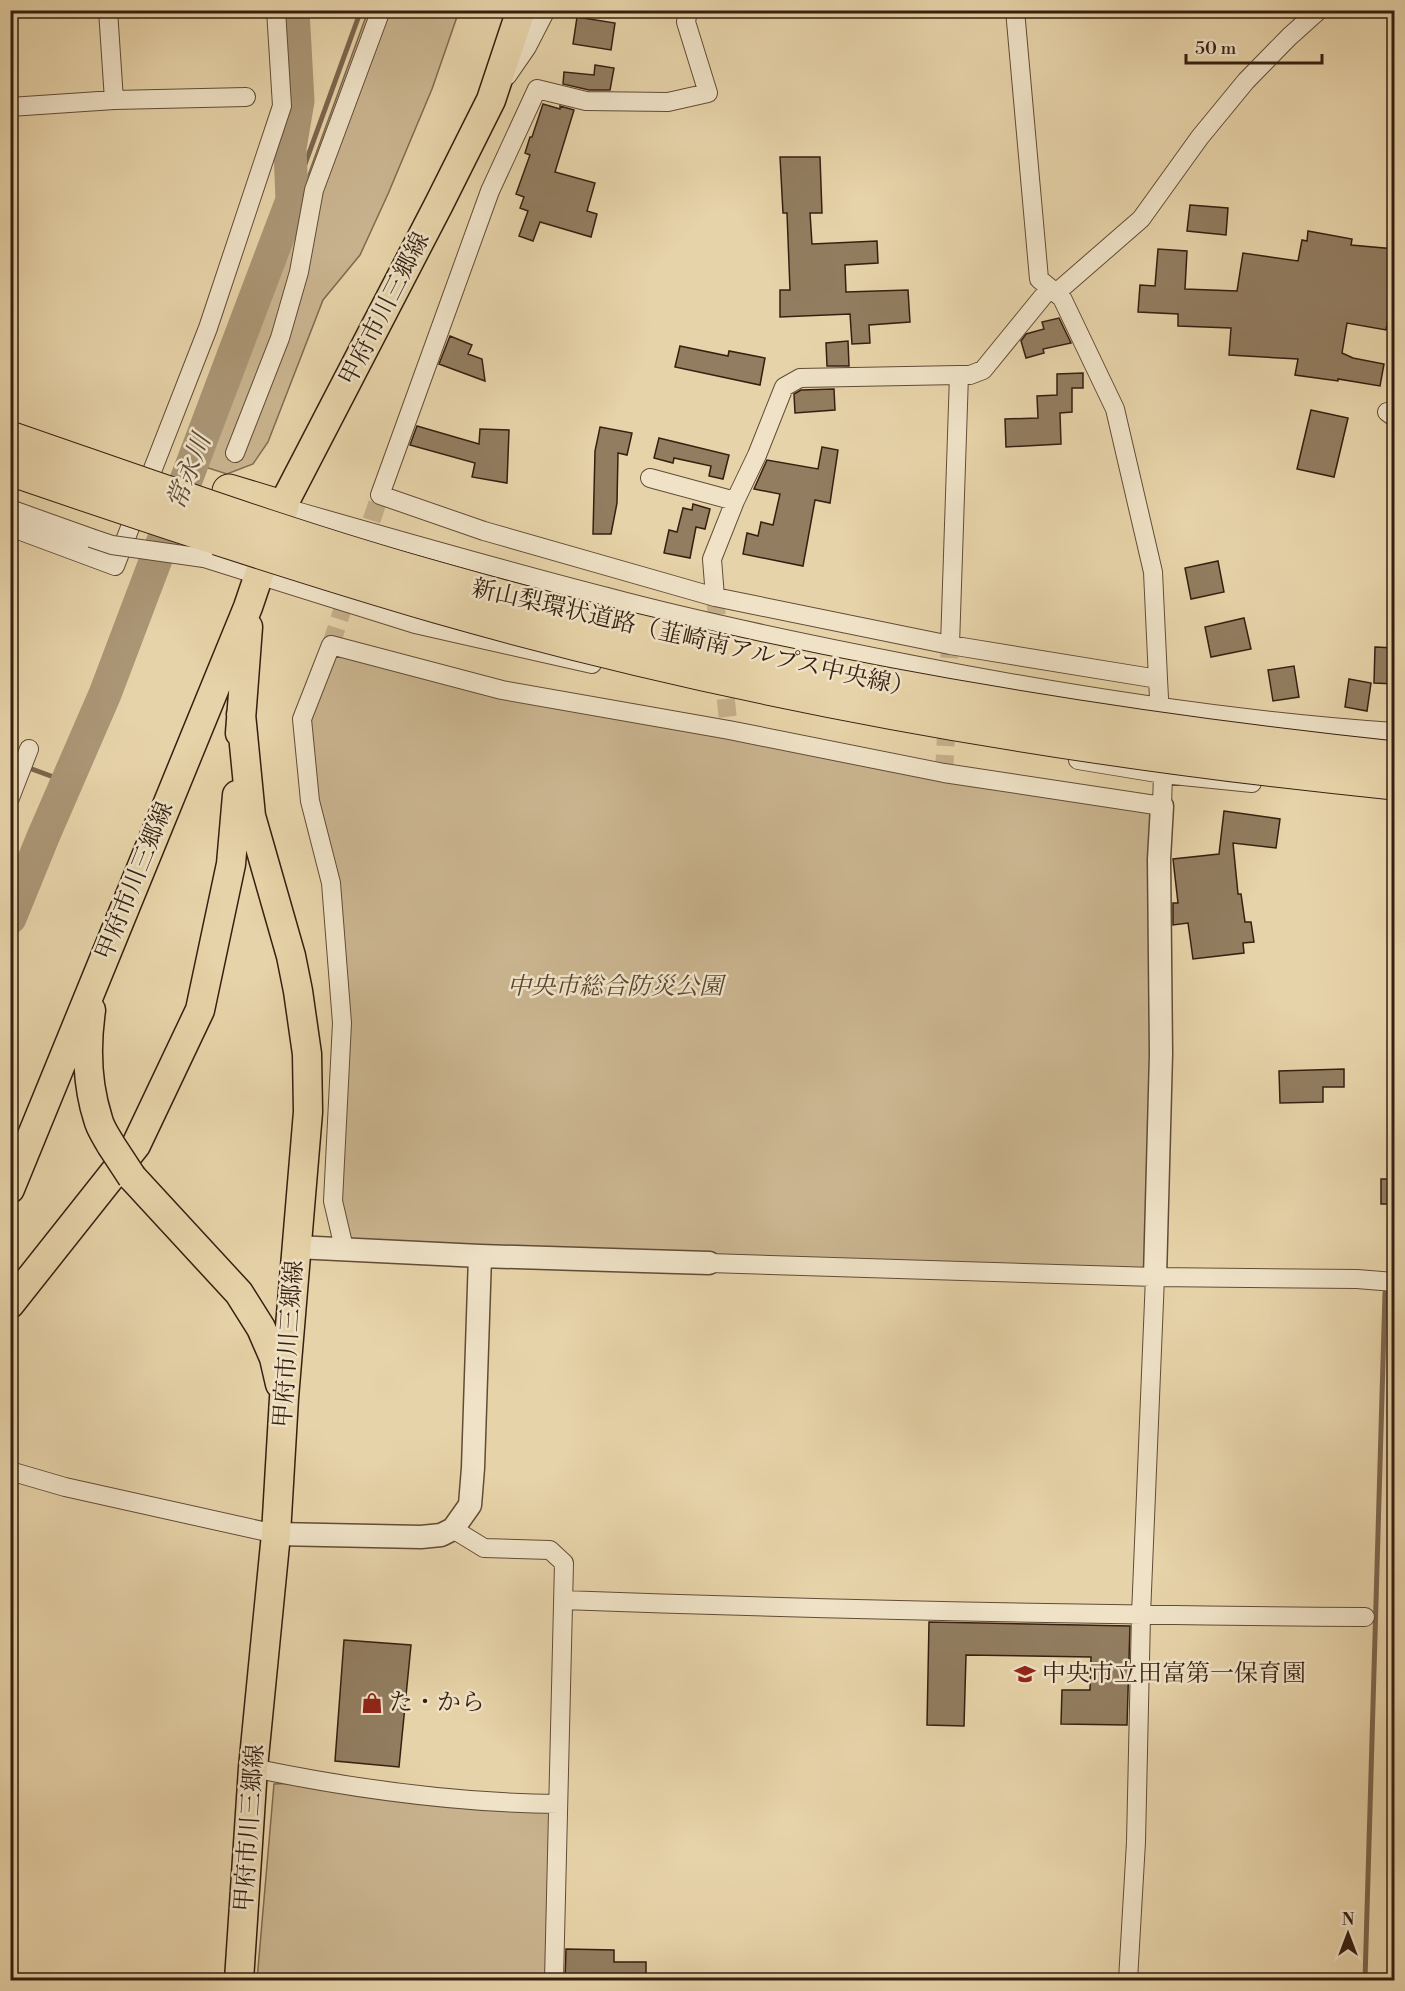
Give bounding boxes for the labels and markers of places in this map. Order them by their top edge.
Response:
place label: 中央市立田富第一保育園 [1042,1659,1306,1689]
school or university icon: 中央市立田富第一保育園 [1013,1662,1037,1686]
place label: た・から [389,1688,485,1718]
shop icon: た・から [360,1691,384,1715]

